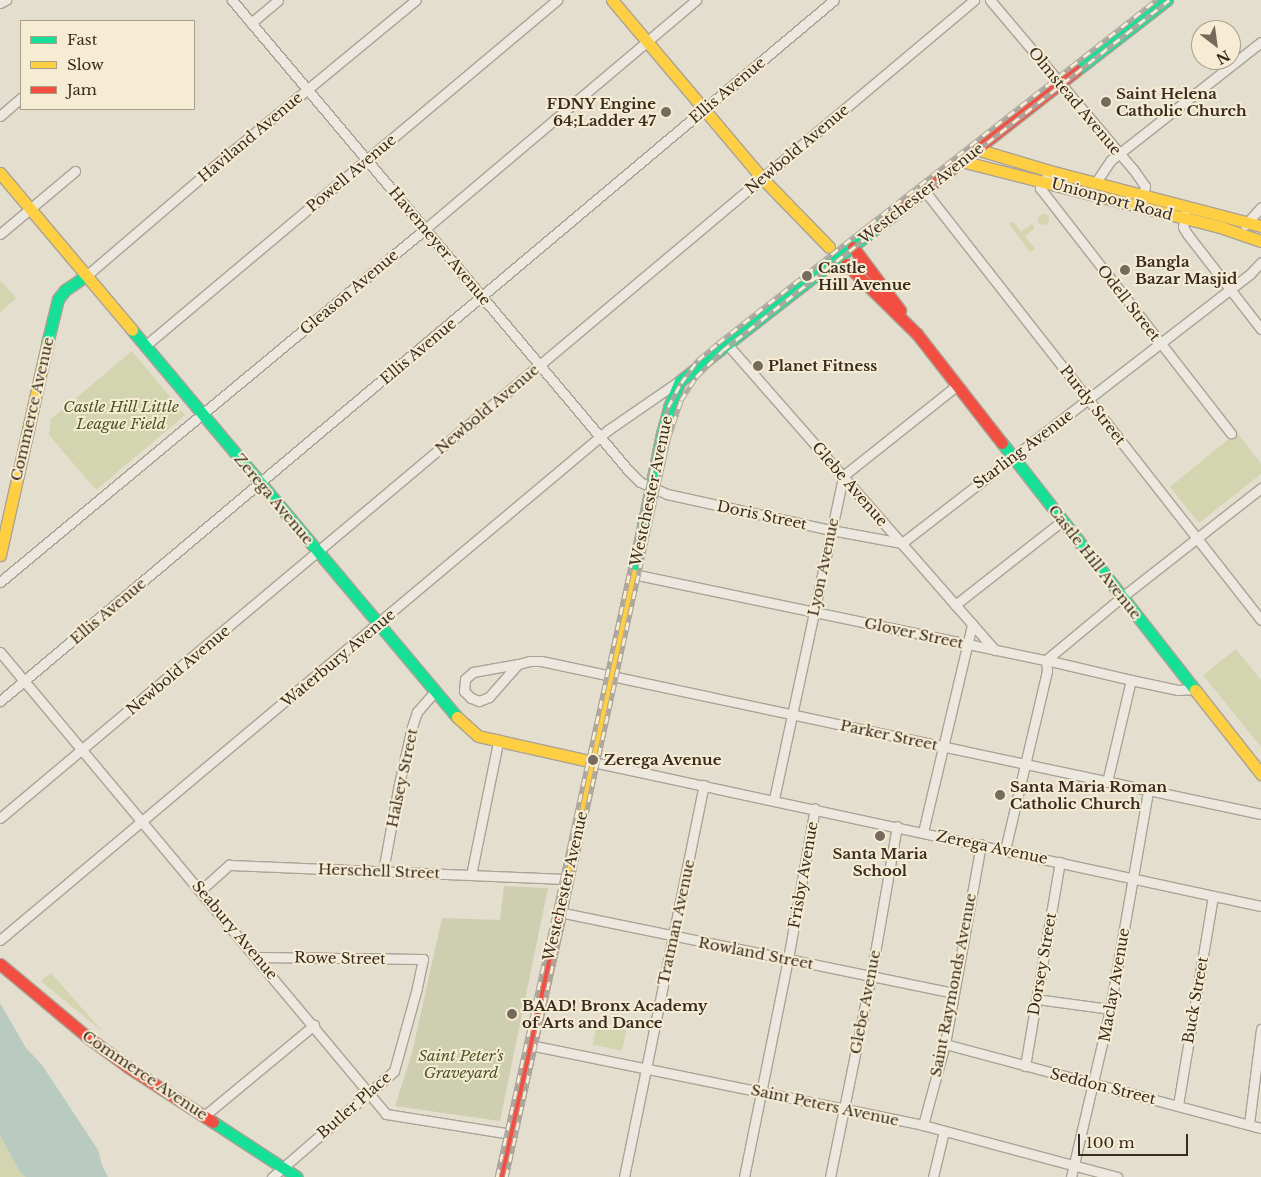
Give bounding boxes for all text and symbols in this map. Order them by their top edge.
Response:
legend [20,20,195,110]
north arrow [1191,20,1241,70]
text: Fast [67,30,97,49]
street label: Olmstead Avenue [1024,43,1126,159]
text: N [1213,46,1233,68]
street label: Ellis Avenue [685,53,769,127]
text: Slow [67,55,104,74]
text: Jam [67,80,97,99]
place label: Saint Helena Catholic Church [1116,84,1247,119]
street label: Haviland Avenue [194,88,306,186]
place label: FDNY Engine 64;Ladder 47 [546,94,656,129]
marker: Saint Helena Catholic Church [1100,96,1112,108]
street label: Newbold Avenue [741,100,853,198]
marker: FDNY Engine 64;Ladder 47 [660,106,672,118]
street label: Powell Avenue [302,130,400,216]
street label: Westchester Avenue [855,138,987,248]
street label: Unionport Road [1049,174,1175,224]
street label: Havemeyer Avenue [385,183,495,309]
street label: Gleason Avenue [296,246,402,338]
place label: Bangla Bazar Masjid [1135,252,1238,287]
place label: Castle Hill Avenue [818,258,912,293]
street label: Odell Street [1094,261,1164,345]
marker: Bangla Bazar Masjid [1119,264,1131,276]
marker: Castle Hill Avenue [800,269,814,283]
street label: Ellis Avenue [376,314,460,388]
street label: Commerce Avenue [7,335,57,483]
place label: Planet Fitness [768,357,877,375]
street label: Newbold Avenue [431,360,543,458]
marker: Planet Fitness [752,360,764,372]
street label: Purdy Street [1056,361,1130,449]
park label: Castle Hill Little League Field [63,397,179,432]
street label: Starling Avenue [969,405,1077,493]
street label: Westchester Avenue [626,414,676,568]
street label: Glebe Avenue [808,438,892,530]
street label: Zerega Avenue [230,449,318,549]
street label: Doris Street [715,497,809,533]
street label: Castle Hill Avenue [1045,501,1145,623]
street label: Lyon Avenue [804,516,842,618]
street label: Ellis Avenue [66,574,150,648]
street label: Waterbury Avenue [277,605,399,711]
street label: Glover Street [863,614,965,652]
street label: Newbold Avenue [122,621,234,719]
street label: Parker Street [838,716,940,754]
street label: Halsey Street [383,727,421,829]
place label: Zerega Avenue [604,751,722,769]
marker: Zerega Avenue [586,753,600,767]
place label: Santa Maria Roman Catholic Church [1010,777,1167,812]
marker: Santa Maria Roman Catholic Church [994,789,1006,801]
street label: Westchester Avenue [539,809,591,963]
street label: Frisby Avenue [785,819,821,931]
street label: Zerega Avenue [934,826,1050,868]
marker: Santa Maria School [874,830,886,842]
place label: Santa Maria School [832,844,928,879]
street label: Tratman Avenue [654,857,698,987]
street label: Herschell Street [318,860,440,882]
street label: Seabury Avenue [188,876,282,984]
street label: Saint Raymonds Avenue [926,891,980,1079]
street label: Dorsey Street [1024,911,1060,1017]
street label: Maclay Avenue [1095,926,1133,1044]
street label: Rowland Street [697,933,815,973]
street label: Rowe Street [294,948,386,968]
street label: Glebe Avenue [846,948,884,1056]
street label: Buck Street [1178,955,1212,1045]
place label: BAAD! Bronx Academy of Arts and Dance [522,996,708,1031]
marker: BAAD! Bronx Academy of Arts and Dance [506,1008,518,1020]
street label: Commerce Avenue [79,1026,211,1124]
park label: Saint Peter's Graveyard [418,1046,504,1081]
street label: Seddon Street [1048,1064,1158,1108]
street label: Butler Place [313,1068,395,1142]
street label: Saint Peters Avenue [749,1080,901,1130]
scale bar [1081,1124,1191,1156]
text: 100 m [1086,1133,1135,1152]

